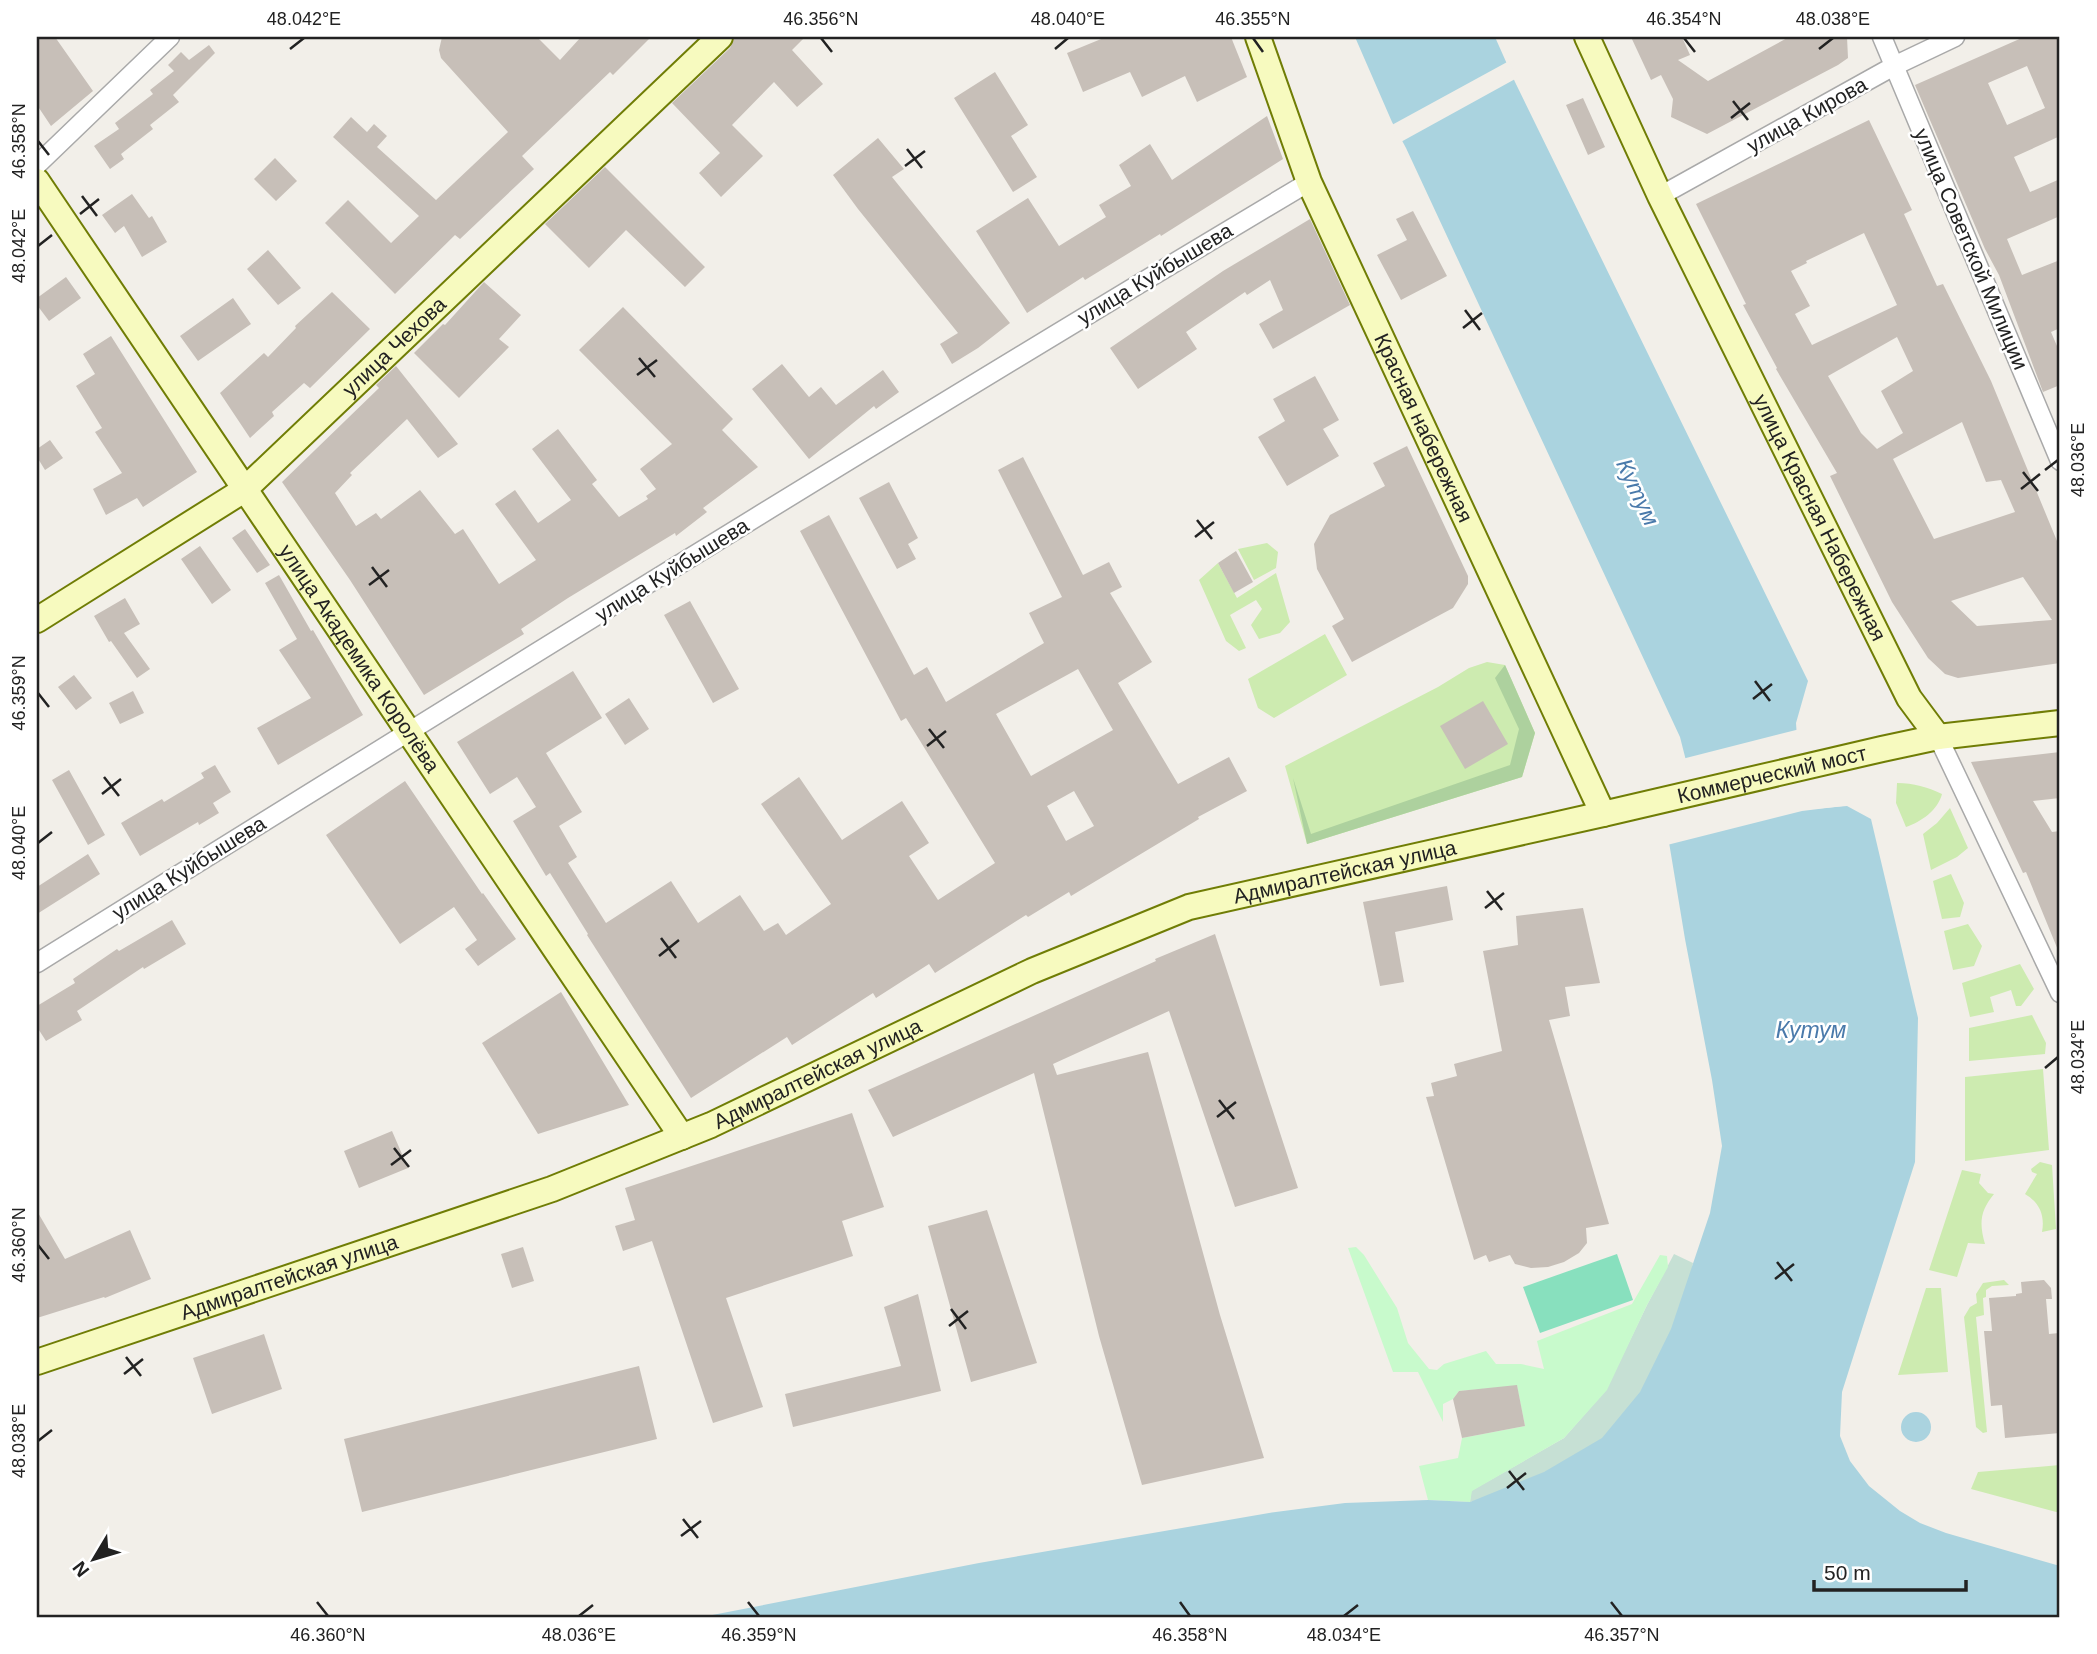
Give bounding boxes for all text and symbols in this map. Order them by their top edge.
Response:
text: 48.042°E [267,9,341,29]
text: 46.356°N [783,9,859,29]
text: 48.040°E [1031,9,1105,29]
text: 46.355°N [1215,9,1291,29]
text: 46.354°N [1646,9,1722,29]
text: 48.038°E [1796,9,1870,29]
street label: улица Кирова [1743,72,1871,157]
text: 46.358°N [9,103,29,179]
street label: улица Советской Милиции [1910,125,2033,373]
text: 48.042°E [9,209,29,283]
street label: улица Куйбышева [1073,218,1236,329]
street label: улица Чехова [338,292,450,401]
street label: Красная набережная [1370,330,1478,526]
street label: улица Красная Набережная [1749,390,1891,645]
text: 48.036°E [2068,423,2088,497]
water label: Кутум [1611,454,1665,530]
street label: улица Куйбышева [591,513,753,626]
street label: улица Академика Королёва [275,540,445,777]
text: 46.359°N [9,655,29,731]
street label: Коммерческий мост [1675,741,1869,807]
text: 48.040°E [9,806,29,880]
street label: улица Куйбышева [108,811,270,924]
street label: Адмиралтейская улица [1231,835,1459,908]
street label: Адмиралтейская улица [710,1014,925,1133]
water label: Кутум [1776,1017,1847,1043]
text: 48.034°E [2068,1020,2088,1094]
text: 46.360°N [9,1207,29,1283]
street label: Адмиралтейская улица [177,1230,401,1324]
text: 48.038°E [9,1404,29,1478]
north arrow [60,1524,130,1594]
scale bar [1814,1549,1966,1593]
text: N [68,1557,93,1581]
text: 50 m [1824,1561,1871,1584]
text: 46.360°N [290,1625,366,1645]
text: 48.036°E [542,1625,616,1645]
text: 46.359°N [721,1625,797,1645]
text: 46.358°N [1152,1625,1228,1645]
text: 48.034°E [1307,1625,1381,1645]
text: 46.357°N [1584,1625,1660,1645]

